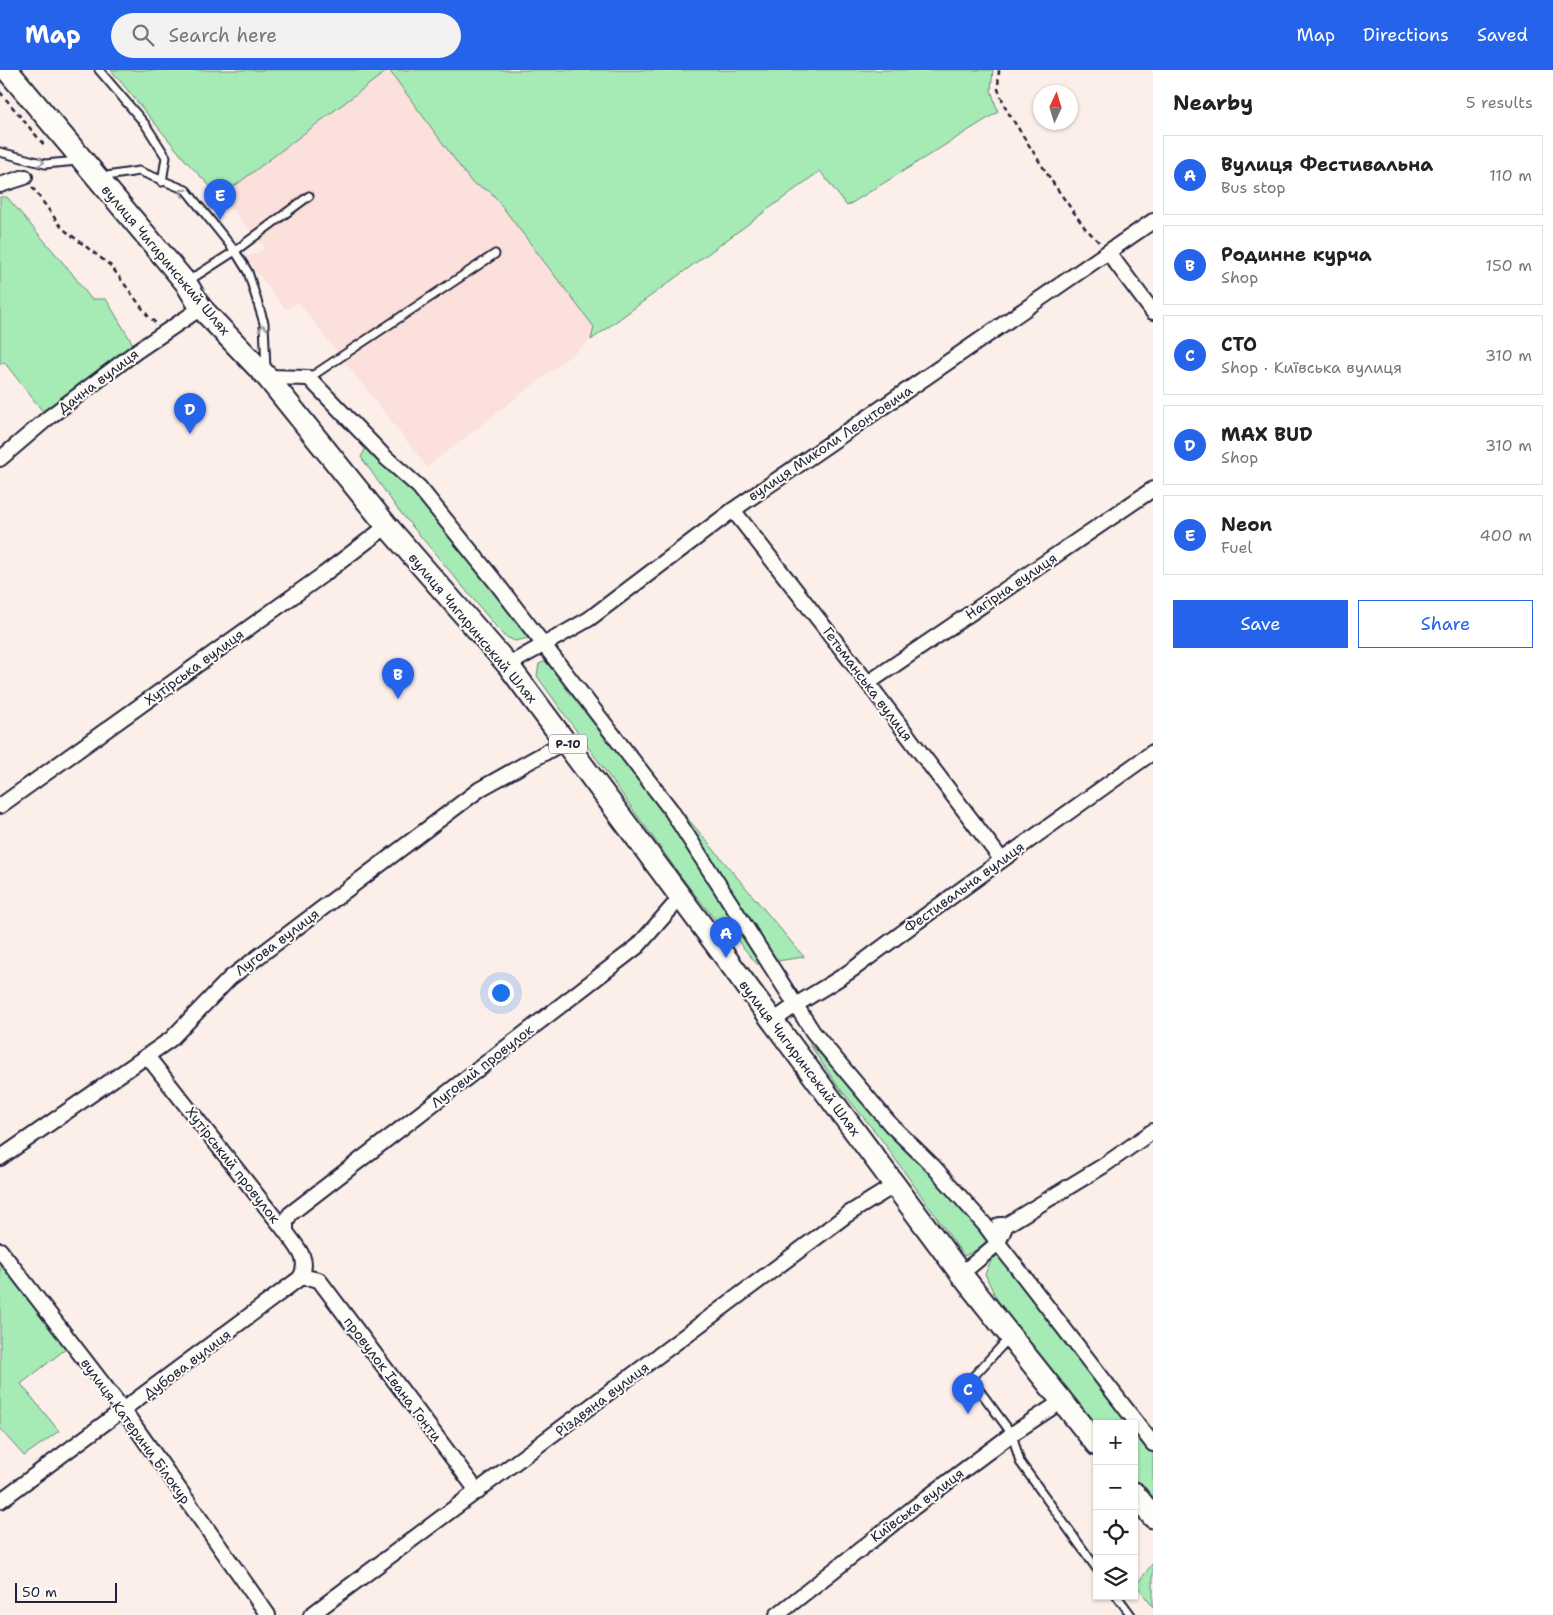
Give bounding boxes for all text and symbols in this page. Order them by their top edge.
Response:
search box [111,13,461,58]
text: Map [25,19,81,51]
icon: search [129,21,157,49]
text: Search here [169,23,277,48]
text: Map [1297,23,1335,47]
text: Directions [1363,23,1449,47]
text: Saved [1477,23,1528,47]
north arrow [1033,85,1078,130]
text: Nearby [1173,89,1253,117]
text: 5 results [1466,92,1533,113]
text: Вулиця Фестивальна [1221,152,1433,177]
one-way arrow [37,156,45,167]
text: A [1184,165,1196,186]
text: 110 m [1489,165,1532,186]
text: Bus stop [1221,177,1286,198]
pin: E [204,179,236,220]
street label: вулиця Чигиринський Шлях [98,181,234,339]
one-way arrow [179,188,188,198]
text: Родинне курча [1221,242,1372,267]
text: B [1185,255,1195,276]
text: 150 m [1485,255,1532,276]
text: Shop [1221,267,1258,288]
one-way arrow [258,324,269,332]
text: СТО [1221,332,1257,357]
street label: Дачна вулиця [54,345,142,417]
text: C [1185,345,1195,366]
text: 310 m [1485,345,1532,366]
text: Shop · Київська вулиця [1221,357,1402,378]
street label: вулиця Миколи Леонтовича [744,381,916,505]
pin: D [174,393,206,434]
text: MAX BUD [1221,422,1313,447]
text: D [1184,435,1196,456]
text: 310 m [1485,435,1532,456]
text: Shop [1221,447,1258,468]
text: Neon [1221,512,1272,537]
text: E [1185,525,1195,546]
text: 400 m [1479,525,1532,546]
text: Fuel [1221,537,1252,558]
street label: вулиця Чигиринський Шлях [405,549,541,707]
street label: Нагірна вулиця [962,549,1060,623]
button: Save [1173,600,1348,648]
button: Share [1358,600,1533,648]
street label: Гетьманська вулиця [819,623,917,745]
street label: Хутірська вулиця [141,625,247,709]
pin: B [382,658,414,699]
road number: Р-10 [549,734,587,754]
street label: Фестивальна вулиця [900,837,1028,937]
street label: Лугова вулиця [231,904,323,980]
pin: A [710,917,742,958]
street label: вулиця Чигиринський Шлях [735,976,865,1140]
your location [488,980,514,1006]
street label: Луговий провулок [427,1020,537,1112]
street label: Хутірський провулок [182,1103,284,1227]
street label: провулок Івана Гонти [340,1313,446,1445]
street label: Дубова вулиця [140,1325,234,1403]
street label: вулиця Катерини Білокур [77,1354,195,1508]
street label: Різдвяна вулиця [552,1358,652,1440]
pin: C [952,1373,984,1414]
map controls [1093,1420,1138,1600]
button: + [1093,1420,1138,1465]
street label: Київська вулиця [867,1464,967,1546]
button: − [1093,1465,1138,1510]
button: locate [1093,1510,1138,1555]
button: layers [1093,1555,1138,1600]
scale bar [15,1580,118,1603]
text: 50 m [22,1583,57,1601]

